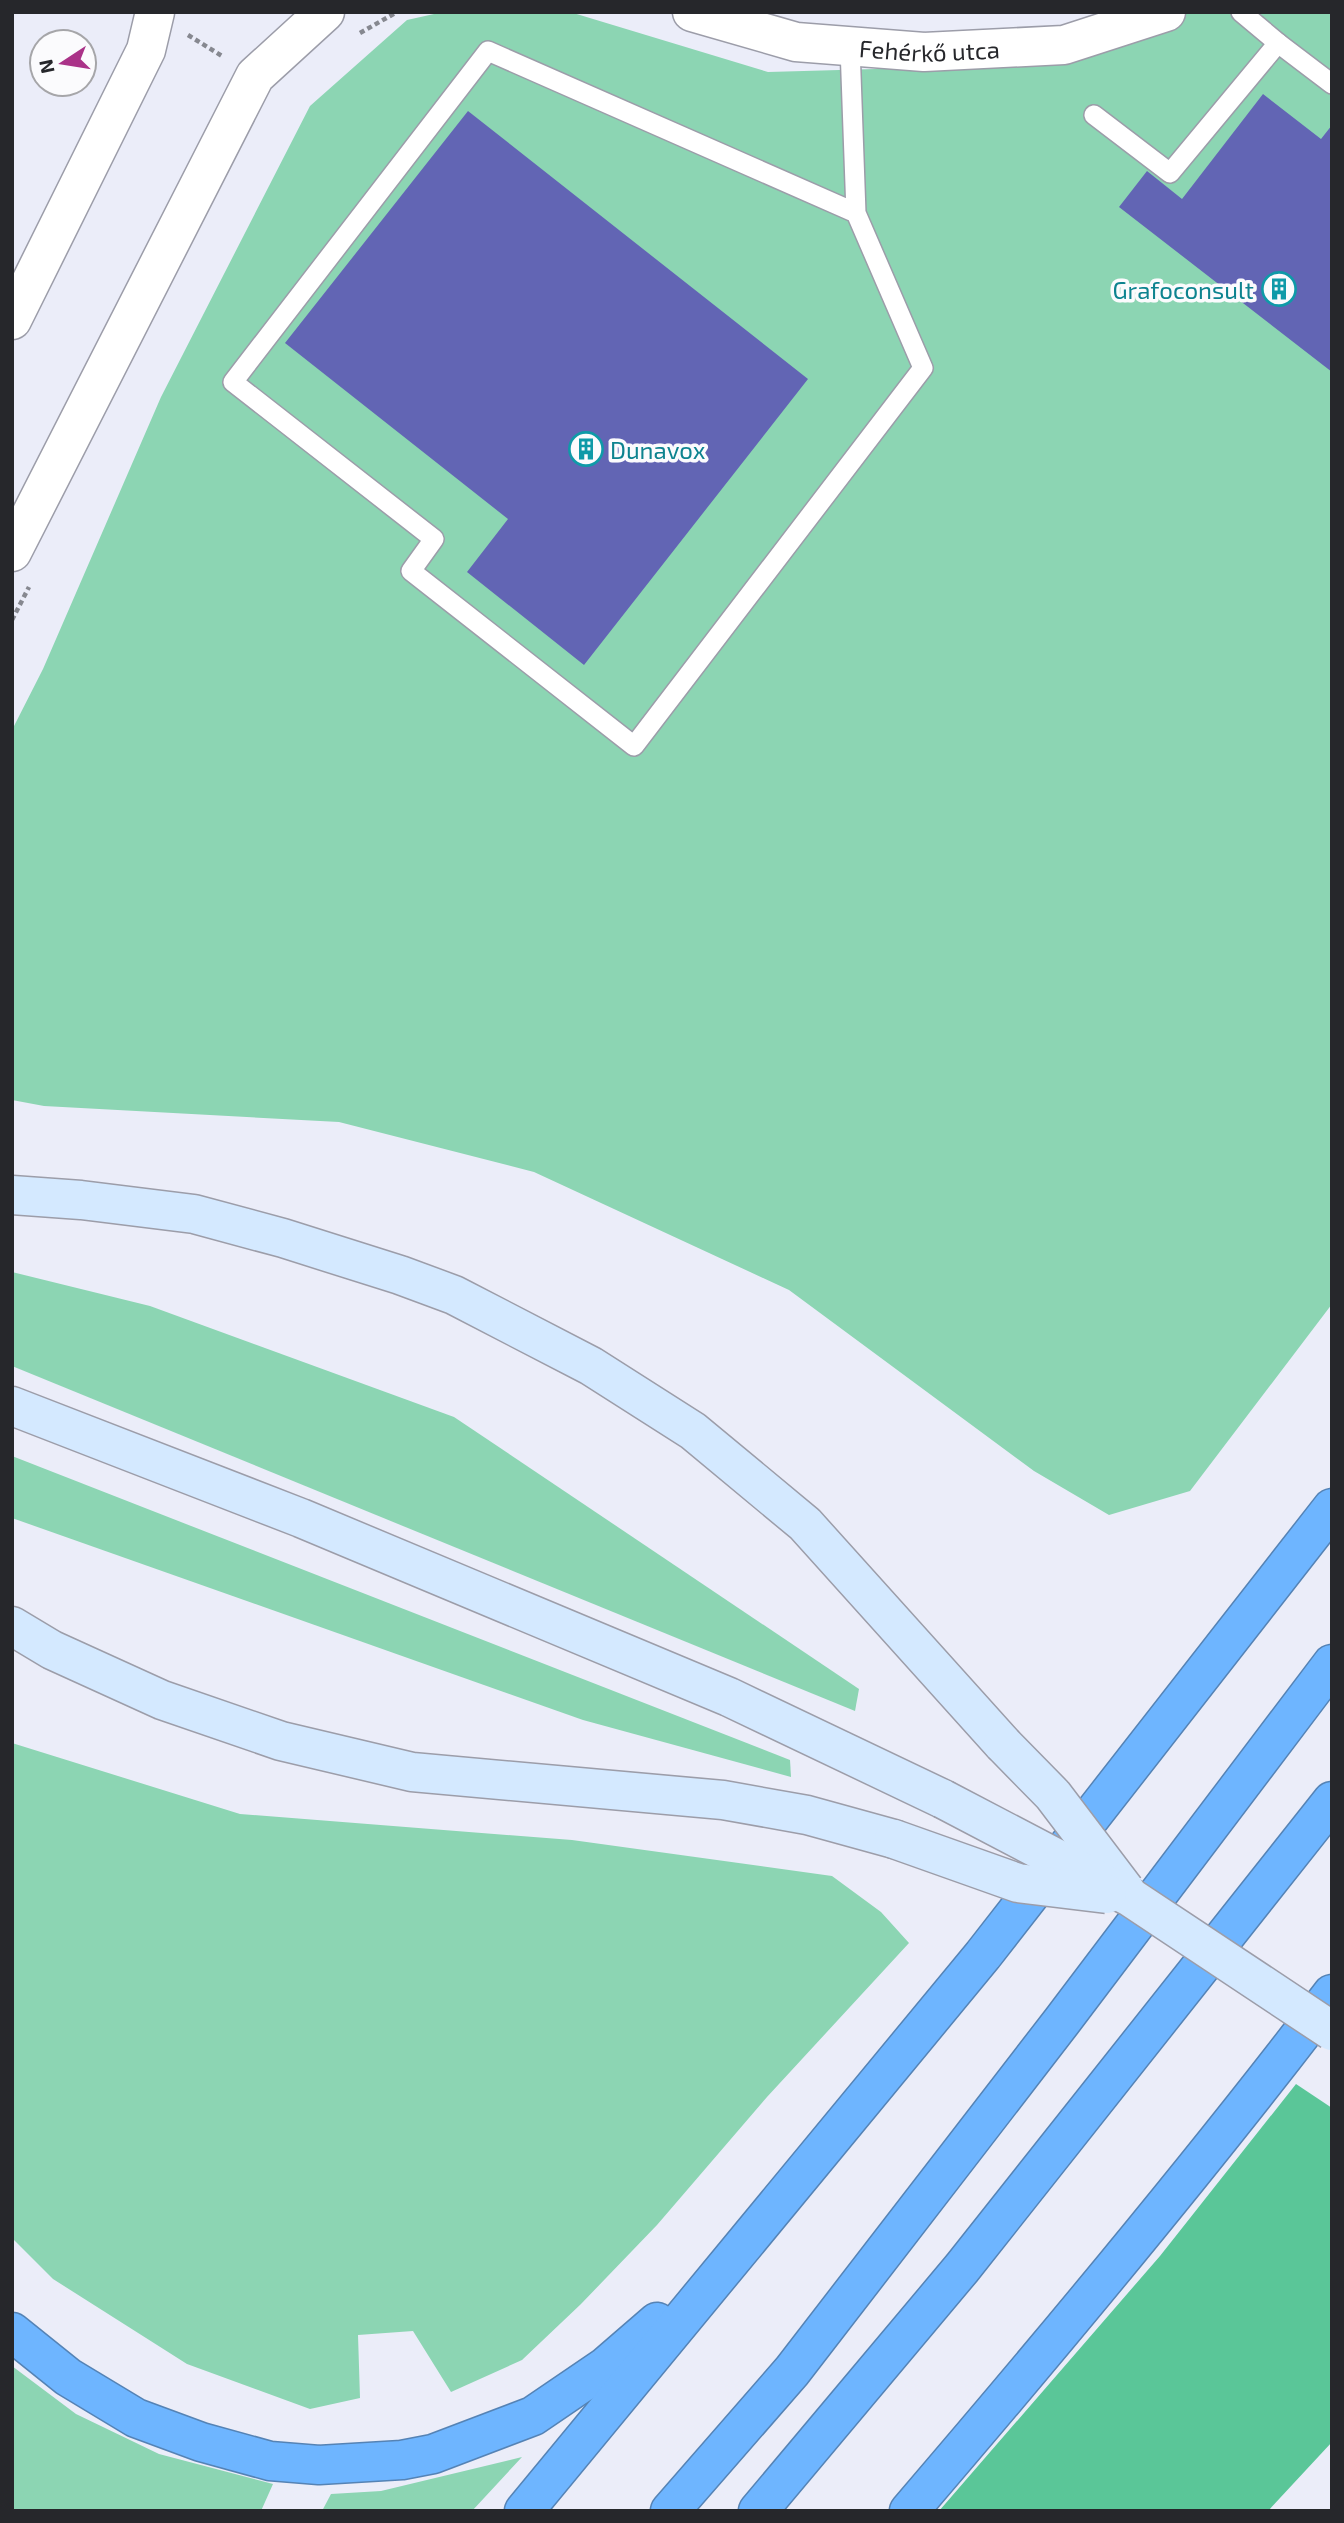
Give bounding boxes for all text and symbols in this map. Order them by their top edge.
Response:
north arrow [28,28,98,98]
street label: Fehérkő utca [858,32,1000,67]
text: N [33,58,59,76]
building icon: Grafoconsult [1260,270,1298,308]
place label: Grafoconsult [1112,275,1254,304]
building icon: Dunavox [567,430,605,468]
place label: Dunavox [610,435,706,464]

